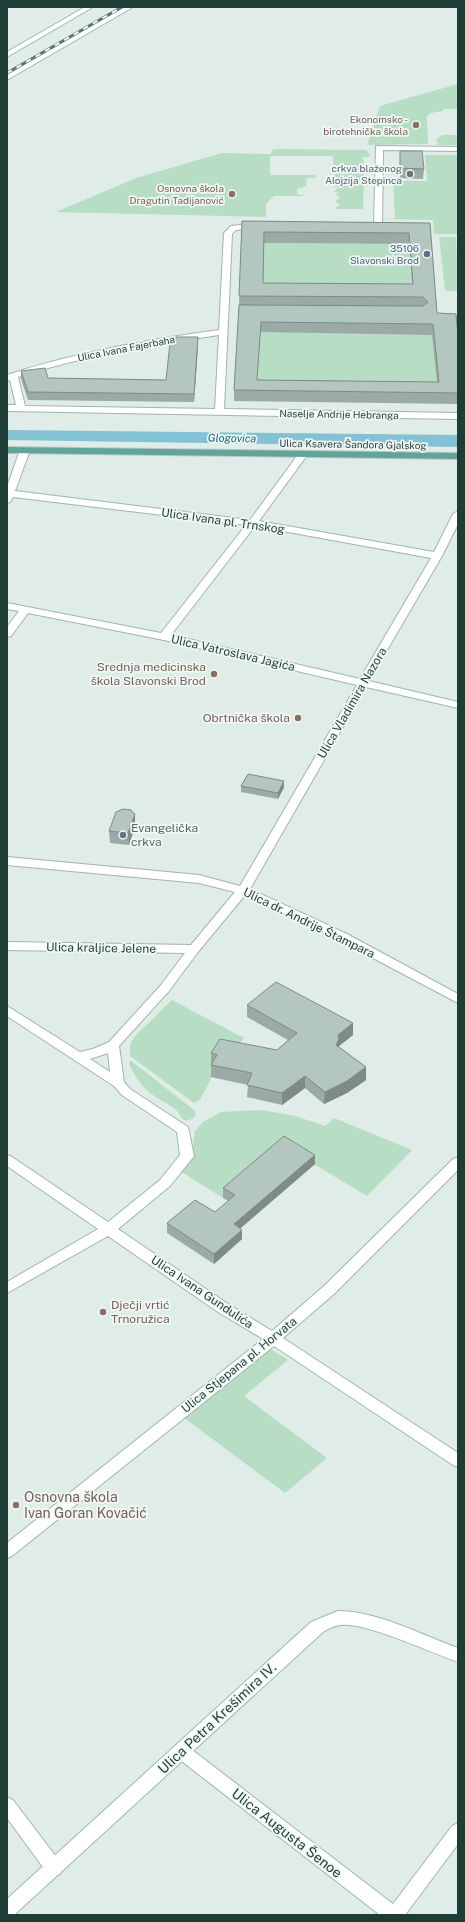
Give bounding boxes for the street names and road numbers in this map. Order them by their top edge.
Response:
street label: Ulica Ivana Fajerbaha [76,333,176,363]
street label: Naselje Andrije Hebranga [279,407,399,421]
street label: Ulica Ksavera Šandora Gjalskog [279,437,427,451]
street label: Ulica Ivana pl. Trnskog [160,505,286,537]
street label: Ulica Vatroslava Jagića [170,632,296,674]
street label: Ulica Vladimira Nazora [314,645,390,761]
street label: Ulica dr. Andrije Štampara [241,885,377,961]
street label: Ulica kraljice Jelene [46,940,156,956]
street label: Ulica Ivana Gundulića [148,1253,256,1331]
street label: Ulica Stjepana pl. Horvata [179,1314,299,1416]
street label: Ulica Petra Krešimira IV. [155,1659,279,1777]
street label: Ulica Augusta Šenoe [229,1784,346,1881]

